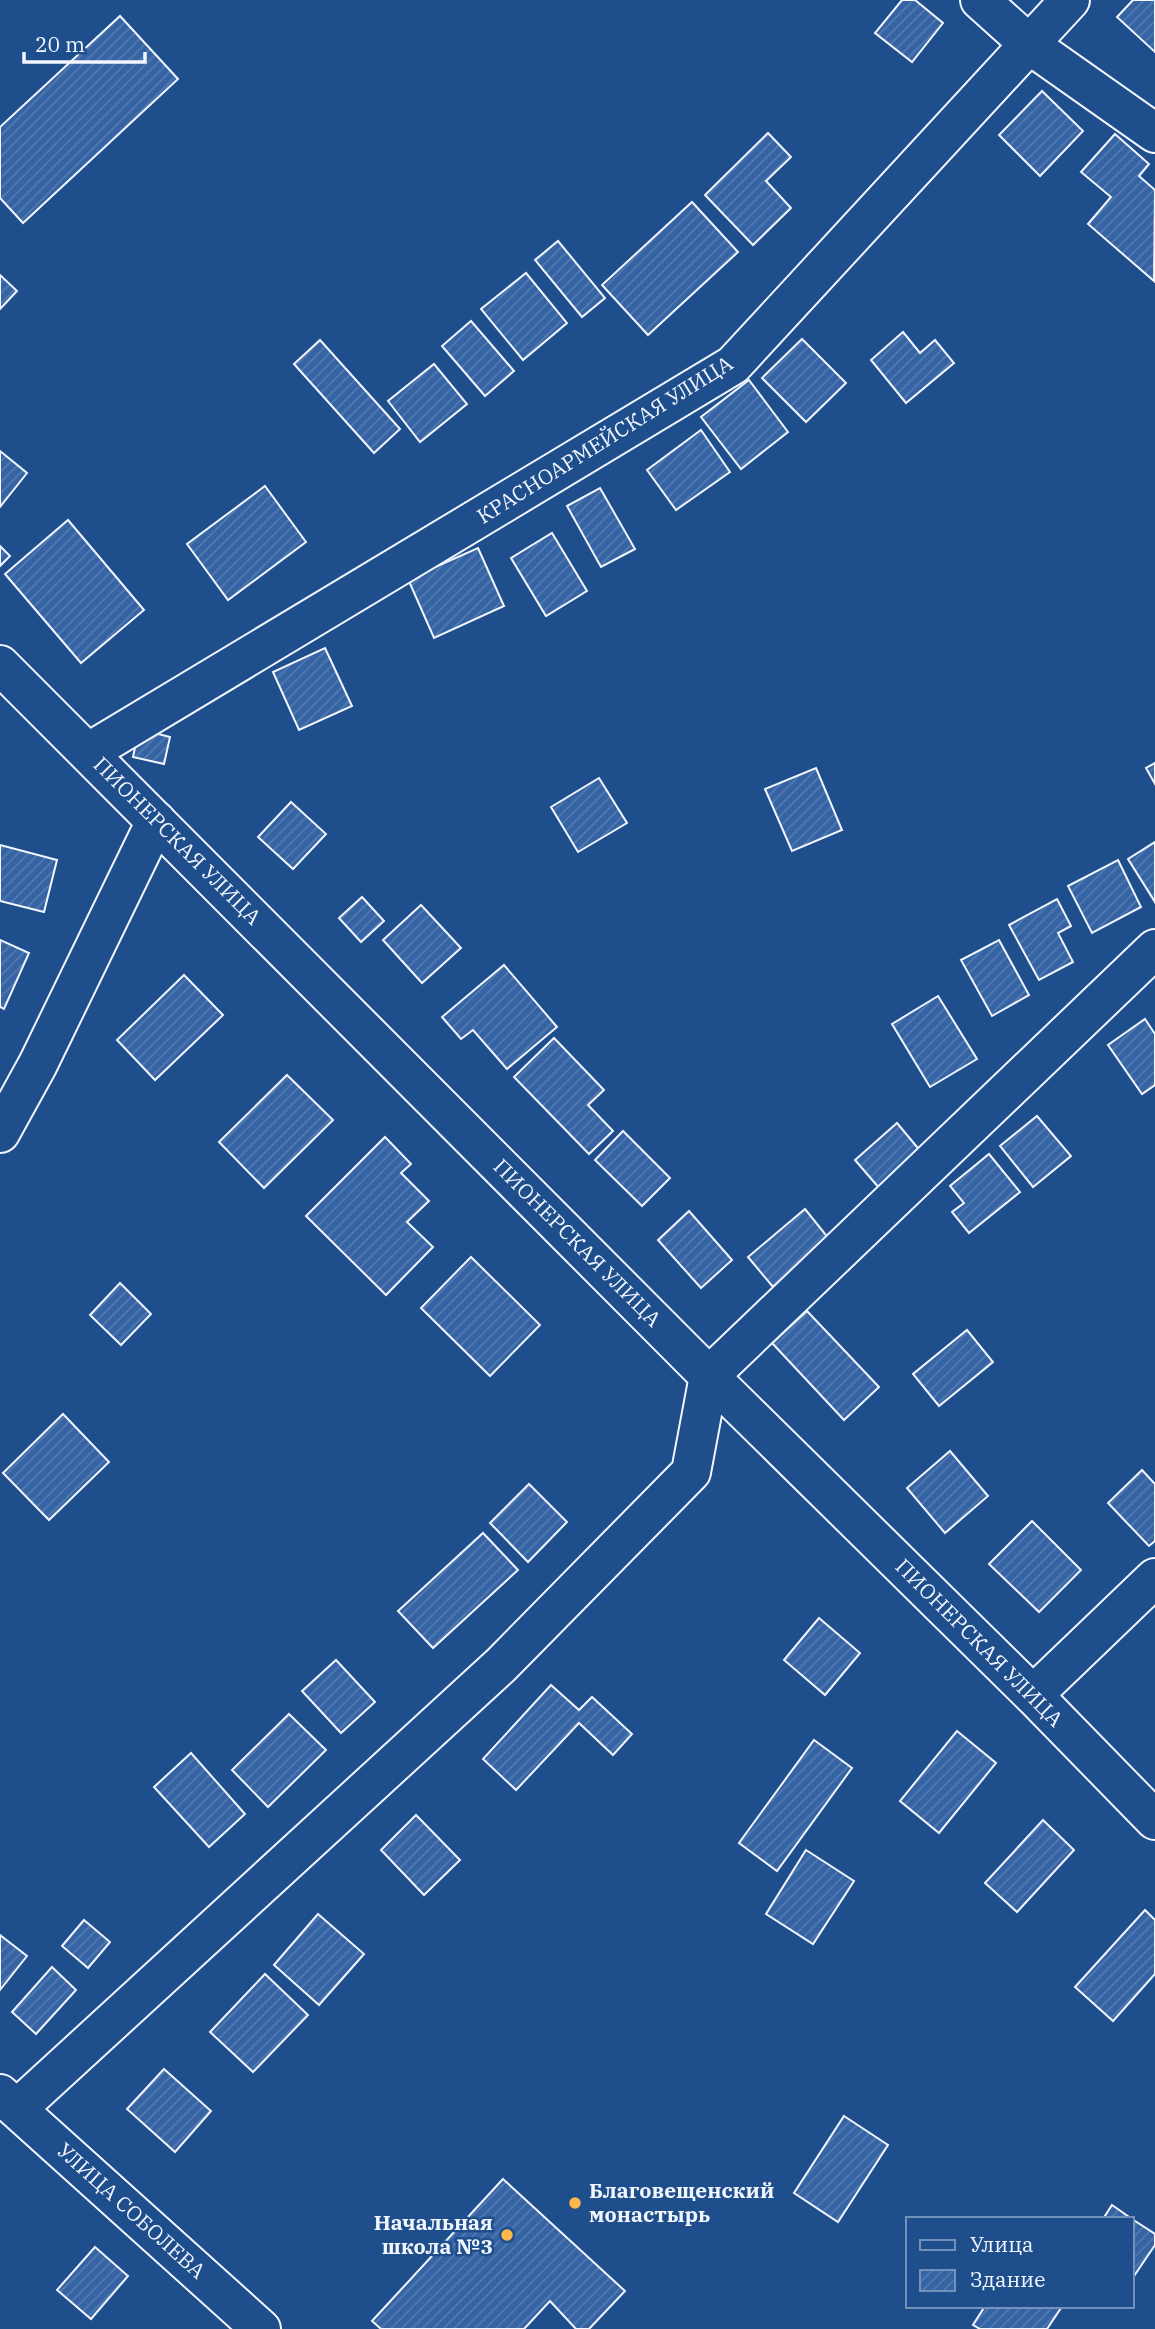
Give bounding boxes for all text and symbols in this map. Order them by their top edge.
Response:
scale bar [24,21,145,65]
text: 20 m [35,30,85,58]
street label: КРАСНОАРМЕЙСКАЯ УЛИЦА [471,348,738,530]
street label: ПИОНЕРСКАЯ УЛИЦА [88,750,268,931]
street label: ПИОНЕРСКАЯ УЛИЦА [488,1152,668,1333]
street label: ПИОНЕРСКАЯ УЛИЦА [890,1552,1070,1733]
street label: УЛИЦА СОБОЛЕВА [51,2136,212,2285]
place label: Благовещенский монастырь [589,2176,774,2228]
marker: Благовещенский монастырь [567,2195,583,2211]
place label: Начальная школа №3 [374,2208,493,2260]
legend [906,2217,1134,2308]
marker: Начальная школа №3 [499,2227,515,2243]
text: Улица [970,2230,1034,2258]
text: Здание [970,2265,1045,2293]

